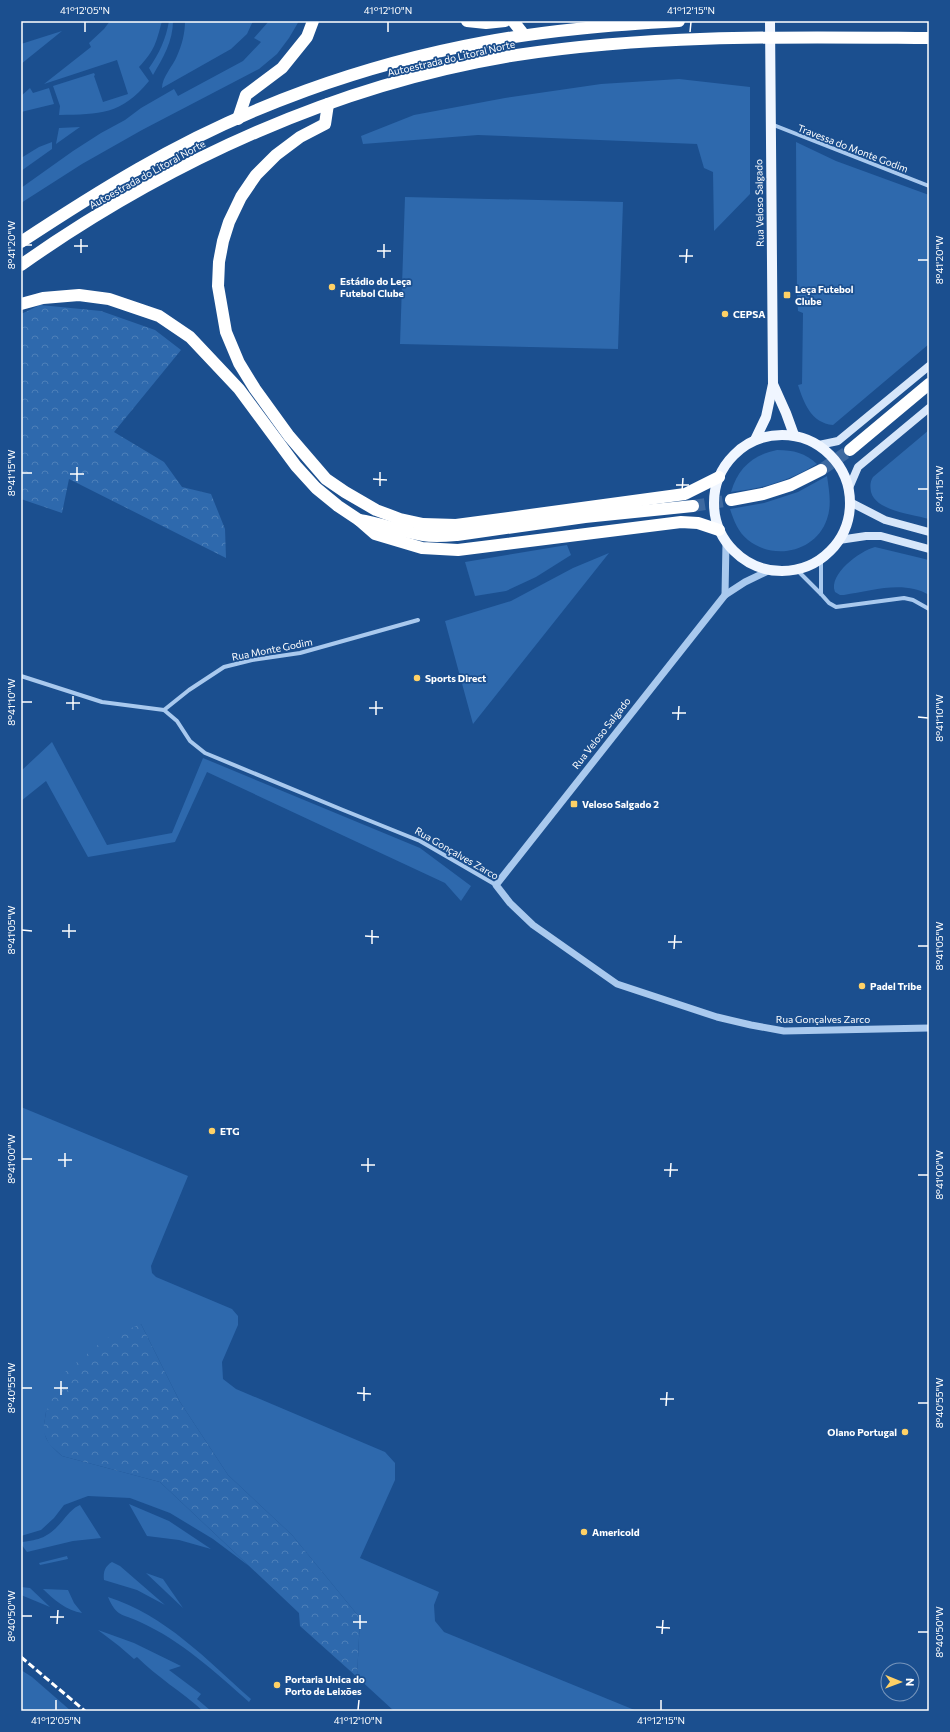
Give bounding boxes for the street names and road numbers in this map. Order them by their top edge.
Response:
street label: Autoestrada do Litoral Norte [386,37,516,79]
street label: Travessa do Monte Godim [796,121,910,175]
street label: Autoestrada do Litoral Norte [87,137,207,211]
street label: Rua Veloso Salgado [752,159,766,247]
street label: Rua Monte Godim [230,635,314,663]
street label: Rua Veloso Salgado [569,695,633,771]
street label: Rua Gonçalves Zarco [413,824,501,882]
street label: Rua Gonçalves Zarco [776,1013,870,1025]

